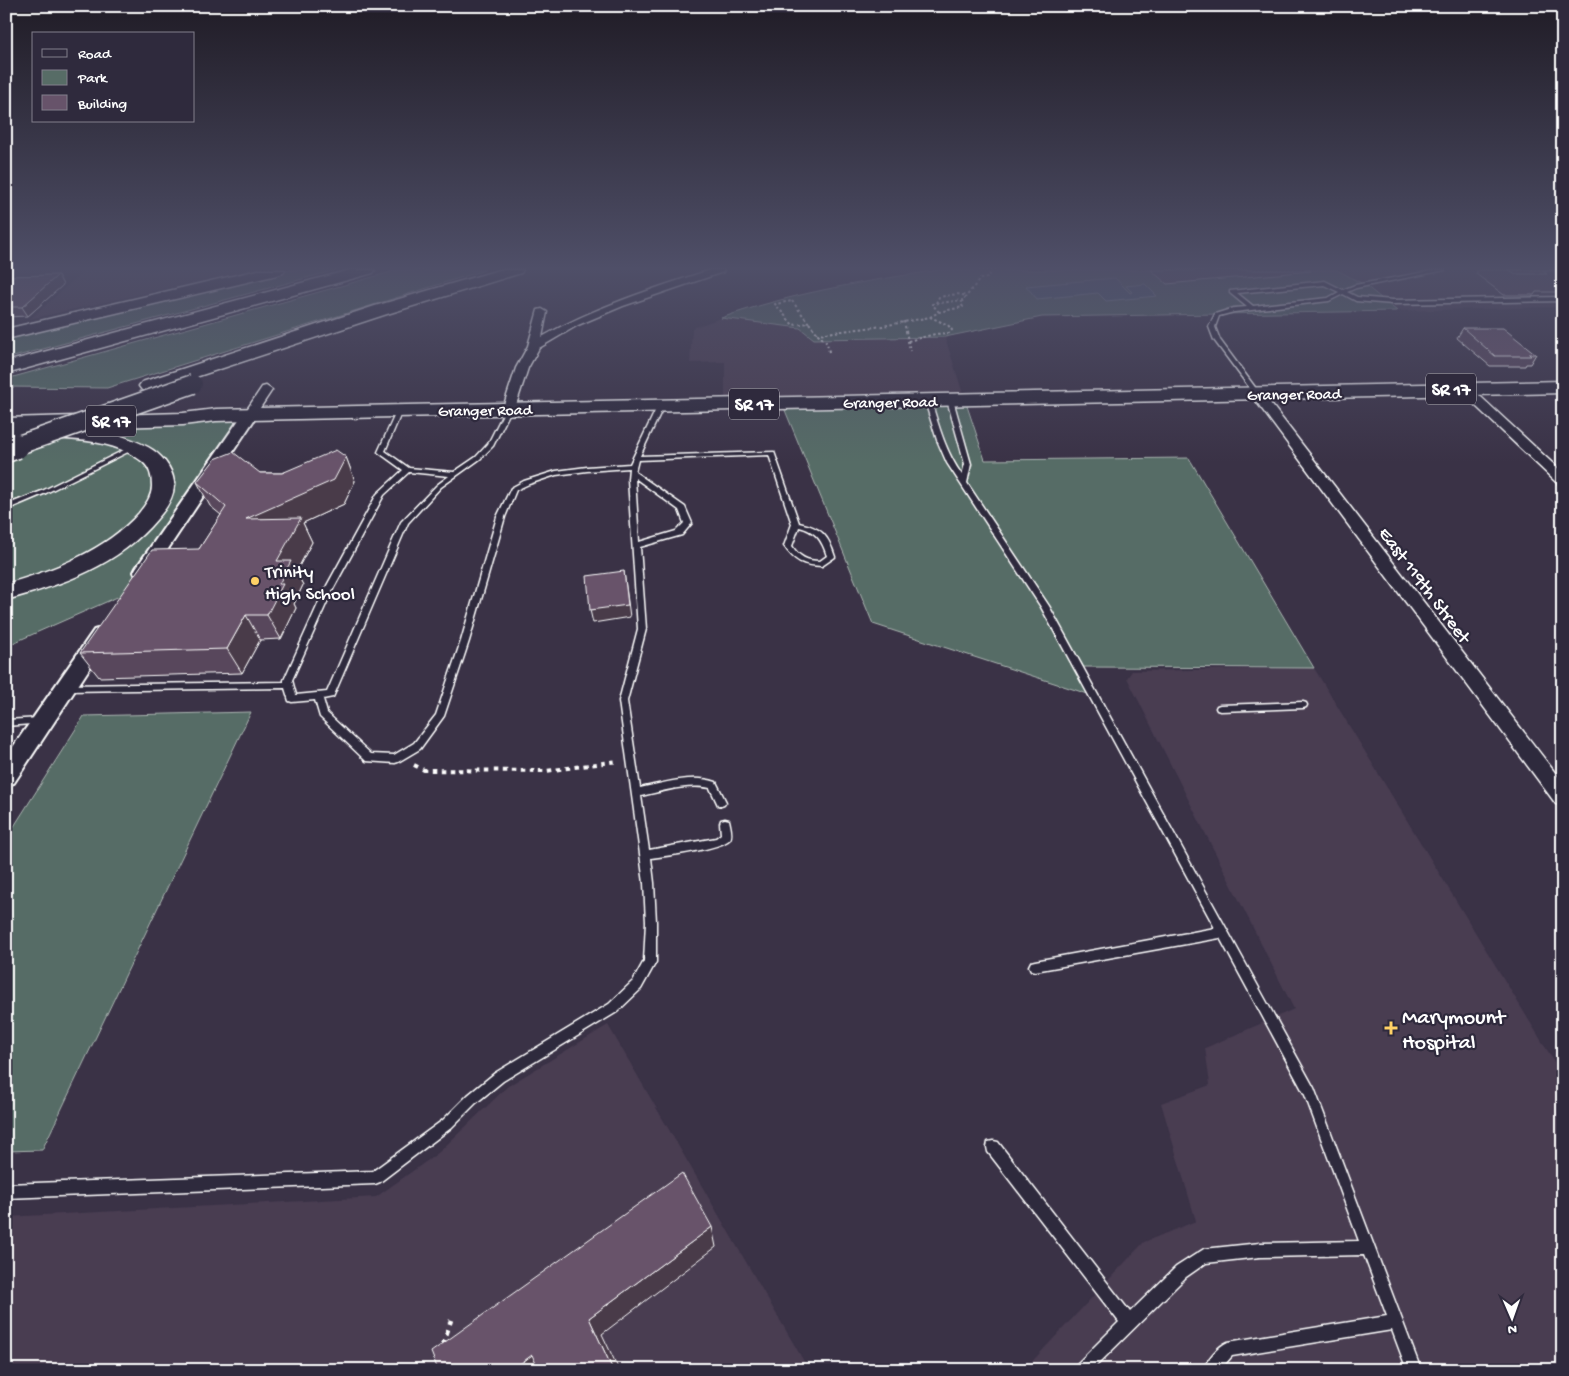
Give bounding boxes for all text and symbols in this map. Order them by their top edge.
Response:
legend [32,32,195,122]
text: Road [78,46,112,64]
text: Park [77,70,108,88]
text: Building [77,96,127,114]
road number: SR 17 [1426,374,1476,404]
street label: Granger Road [1247,386,1343,407]
road number: SR 17 [729,388,779,419]
street label: Granger Road [843,394,939,415]
street label: Granger Road [438,402,534,423]
road number: SR 17 [86,406,136,436]
street label: East 119th Street [1372,523,1476,651]
place label: Trinity High School [264,562,355,607]
marker: Trinity High School [249,575,261,587]
place label: Marymount Hospital [1402,1006,1507,1057]
marker: Marymount Hospital [1384,1021,1398,1035]
north arrow [1486,1294,1536,1344]
text: N [1508,1320,1517,1337]

